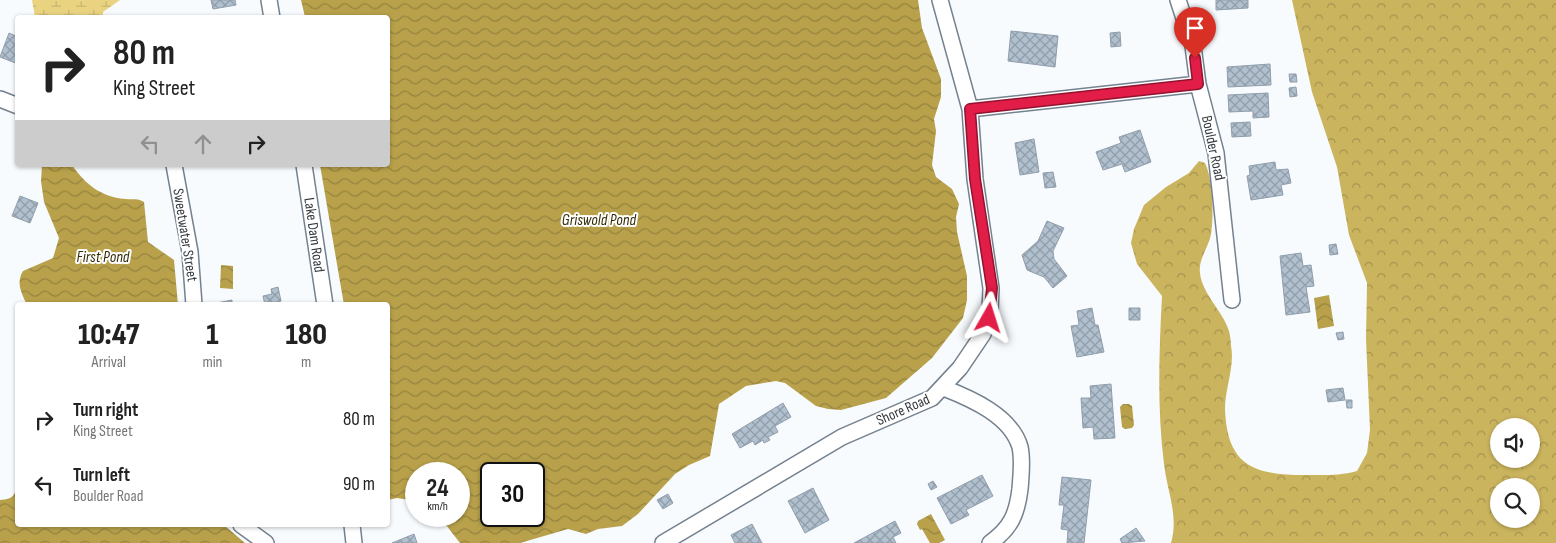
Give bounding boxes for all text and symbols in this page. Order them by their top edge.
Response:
pin [1174,7,1216,58]
icon: arrive [1181,14,1209,42]
text: 80 m [113,32,175,75]
icon: right [30,35,95,100]
text: King Street [113,75,195,102]
street label: Boulder Road [1197,114,1229,182]
icon: left [136,130,164,158]
icon: ahead [189,130,217,158]
icon: right [242,130,270,158]
street label: Sweetwater Street [168,187,202,283]
street label: Lake Dam Road [299,196,329,274]
water label: Griswold Pond [562,211,637,230]
water label: First Pond [77,248,130,267]
position arrow [962,291,1014,343]
text: 10:47 [78,317,139,353]
text: 1 [206,317,219,353]
text: 180 [285,317,327,353]
text: Arrival [91,353,126,372]
text: min [202,353,222,372]
text: m [301,353,311,372]
street label: Shore Road [873,390,933,430]
text: Turn right [73,399,138,422]
icon: right [30,406,58,434]
text: 80 m [343,408,375,431]
map controls [1490,418,1540,528]
button: sound [1490,418,1540,468]
text: King Street [73,422,133,441]
speed limit sign: 30 [480,462,545,527]
text: Turn left [73,464,130,487]
icon: left [30,471,58,499]
text: 90 m [343,473,375,496]
text: 24 [426,473,449,504]
button: search [1490,478,1540,528]
text: Boulder Road [73,487,143,506]
text: km/h [427,499,448,514]

